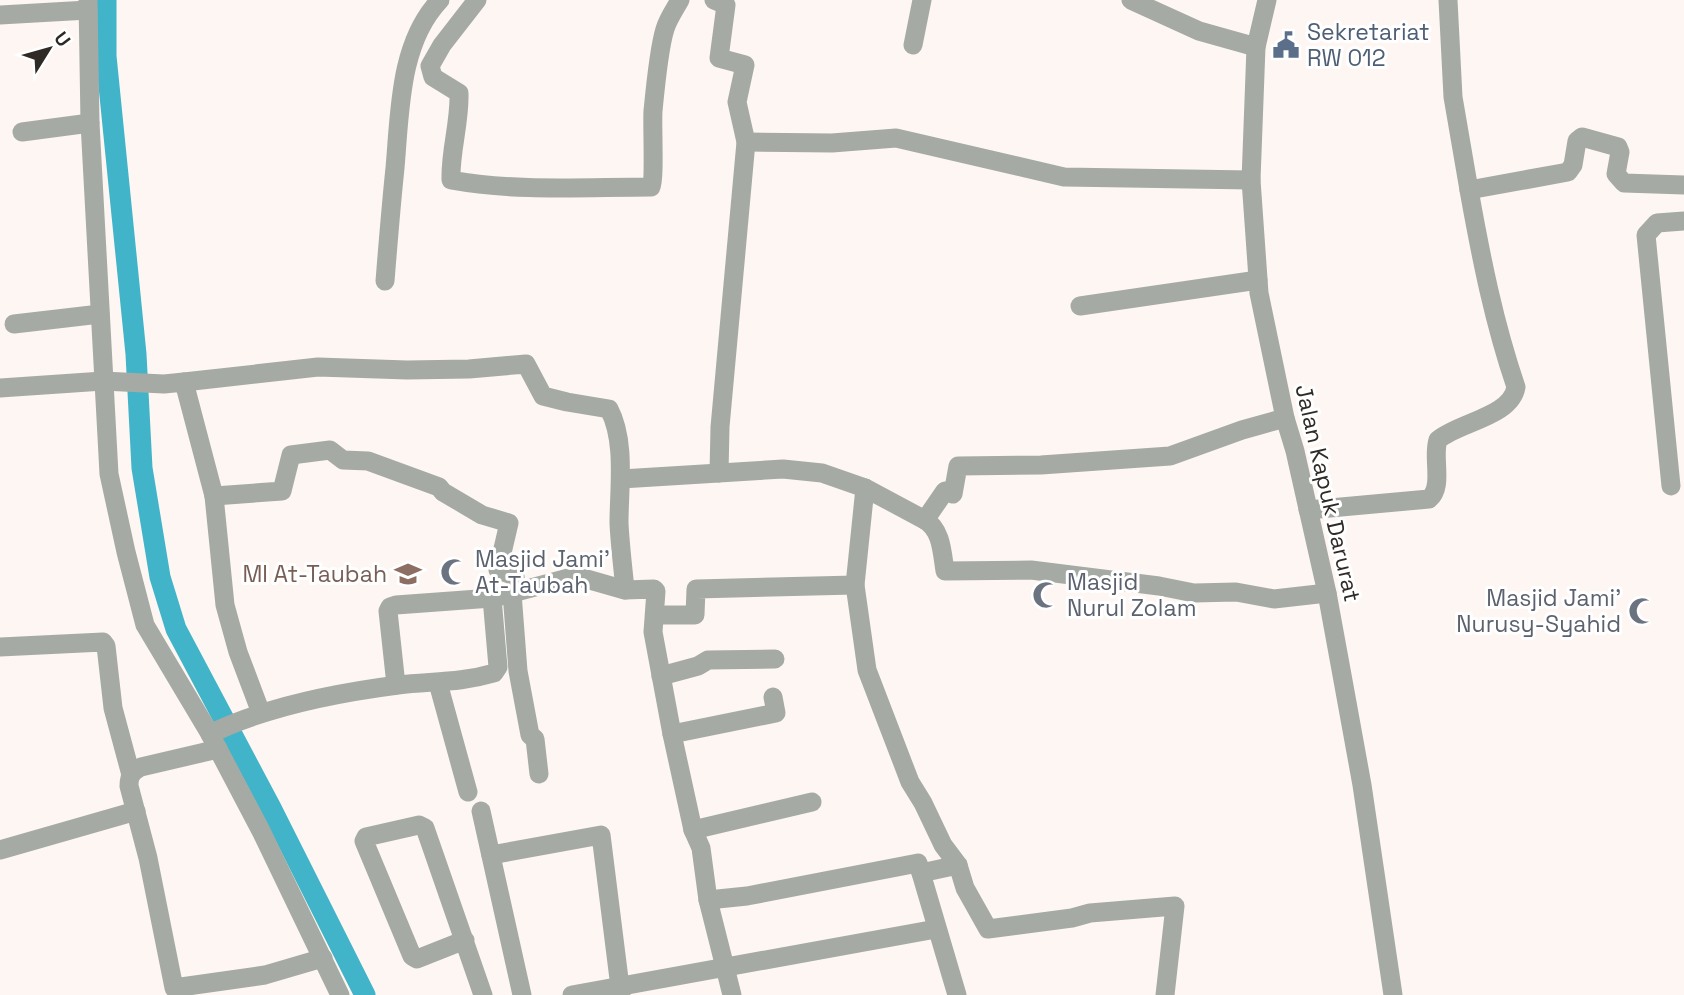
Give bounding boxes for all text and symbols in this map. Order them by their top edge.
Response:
north arrow [14,14,84,84]
place label: Sekretariat RW 012 [1307,17,1430,73]
text: U [48,26,76,52]
public building icon: Sekretariat RW 012 [1271,30,1301,60]
street label: Jalan Kapuk Darurat [1288,381,1368,605]
place label: Masjid Jami' At-Taubah [475,544,610,600]
mosque icon: Masjid Jami' At-Taubah [439,557,469,587]
place label: MI At-Taubah [242,559,387,589]
school or university icon: MI At-Taubah [393,559,423,589]
place label: Masjid Nurul Zolam [1067,567,1196,623]
mosque icon: Masjid Nurul Zolam [1031,580,1061,610]
place label: Masjid Jami' Nurusy-Syahid [1456,583,1621,639]
mosque icon: Masjid Jami' Nurusy-Syahid [1627,596,1657,626]

